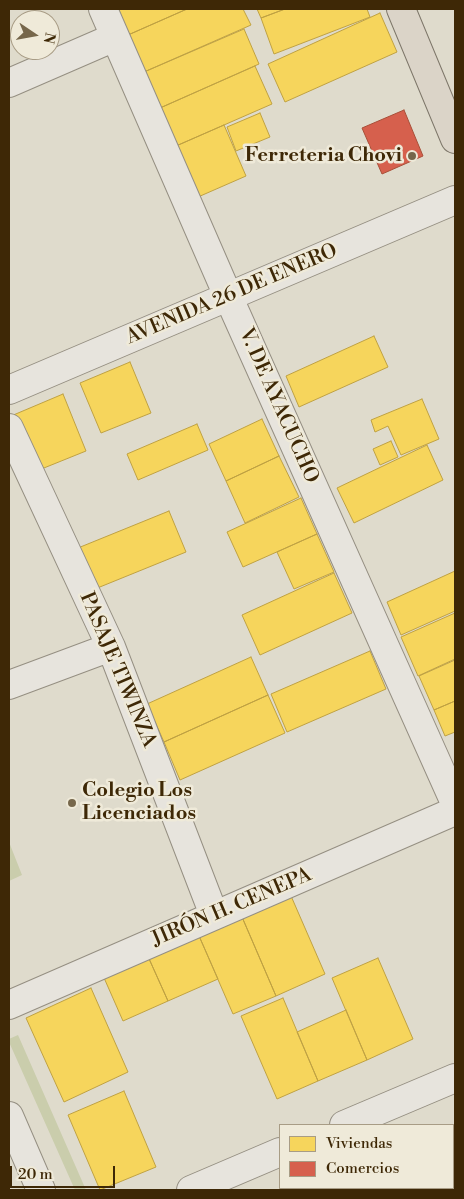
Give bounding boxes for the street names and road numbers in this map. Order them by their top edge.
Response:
street label: AVENIDA 26 DE ENERO [123,240,341,350]
street label: V. DE AYACUCHO [233,325,323,487]
street label: PASAJE TIWINZA [73,589,161,751]
street label: JIRÓN H. CENEPA [148,863,316,953]

